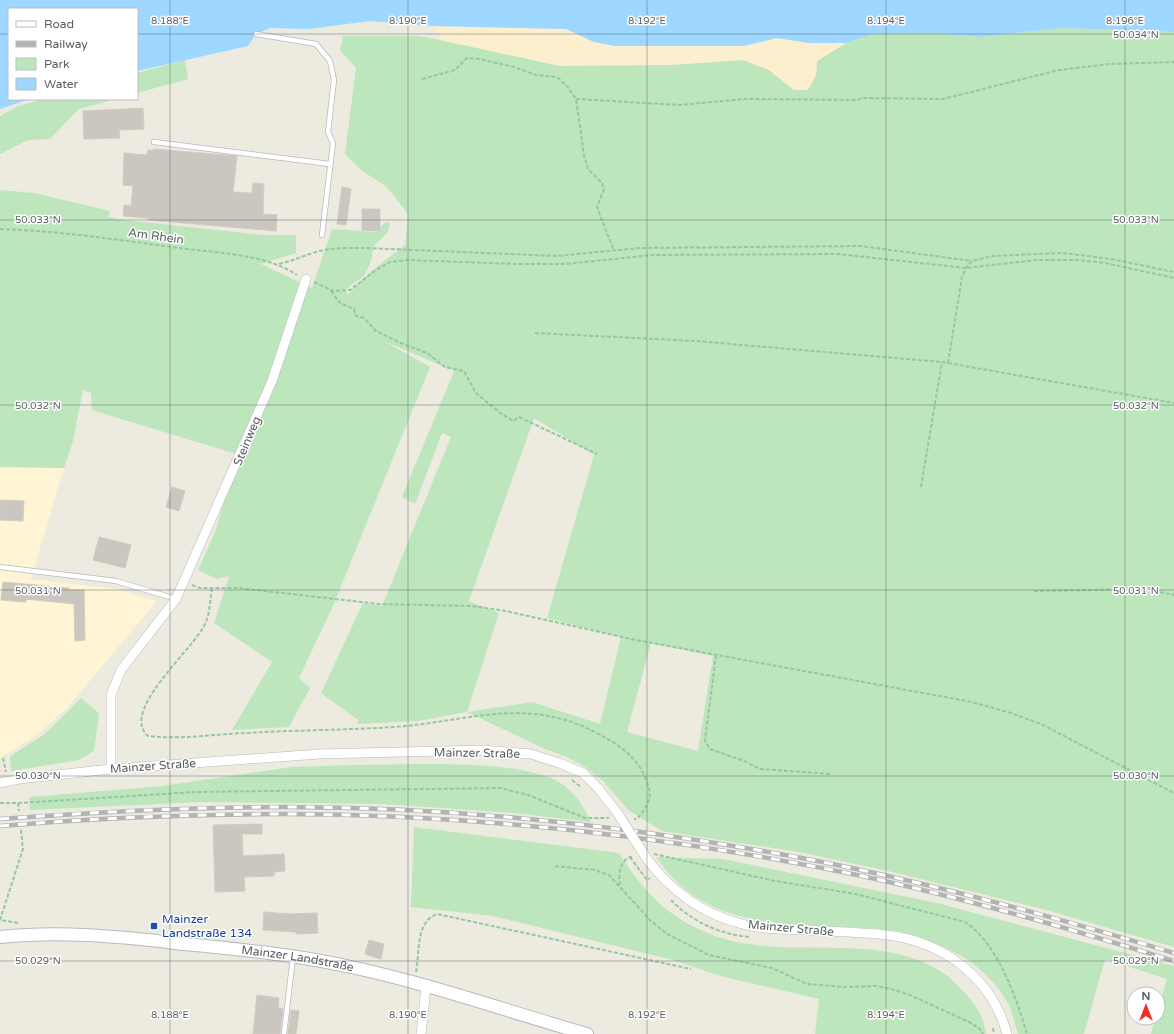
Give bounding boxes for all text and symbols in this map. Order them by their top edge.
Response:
legend [8,8,138,100]
text: 8.188°E [151,15,189,27]
text: 8.190°E [389,15,427,27]
text: 8.192°E [628,15,666,27]
text: 8.194°E [867,15,905,27]
text: 8.196°E [1106,15,1144,27]
text: Road [44,17,74,31]
text: 50.034°N [1113,29,1159,41]
text: Railway [44,37,88,51]
text: Park [44,57,70,71]
text: Water [44,77,79,91]
text: 50.033°N [15,214,61,226]
text: 50.033°N [1113,214,1159,226]
street label: Am Rhein [127,225,185,247]
text: 50.032°N [15,400,61,412]
text: 50.032°N [1113,400,1159,412]
street label: Steinweg [230,414,264,468]
text: 50.031°N [15,585,61,597]
text: 50.031°N [1113,585,1159,597]
street label: Mainzer Straße [434,745,520,761]
street label: Mainzer Straße [109,756,197,776]
text: 50.030°N [15,770,61,782]
text: 50.030°N [1113,770,1159,782]
place label: Mainzer Landstraße 134 [162,912,252,940]
street label: Mainzer Straße [747,917,835,939]
marker: Mainzer Landstraße 134 [149,921,159,931]
street label: Mainzer Landstraße [241,943,355,974]
text: 50.029°N [15,955,61,967]
text: 50.029°N [1113,955,1159,967]
north arrow [1126,986,1166,1026]
text: N [1142,990,1150,1003]
text: 8.188°E [151,1009,189,1021]
text: 8.190°E [389,1009,427,1021]
text: 8.192°E [628,1009,666,1021]
text: 8.194°E [867,1009,905,1021]

